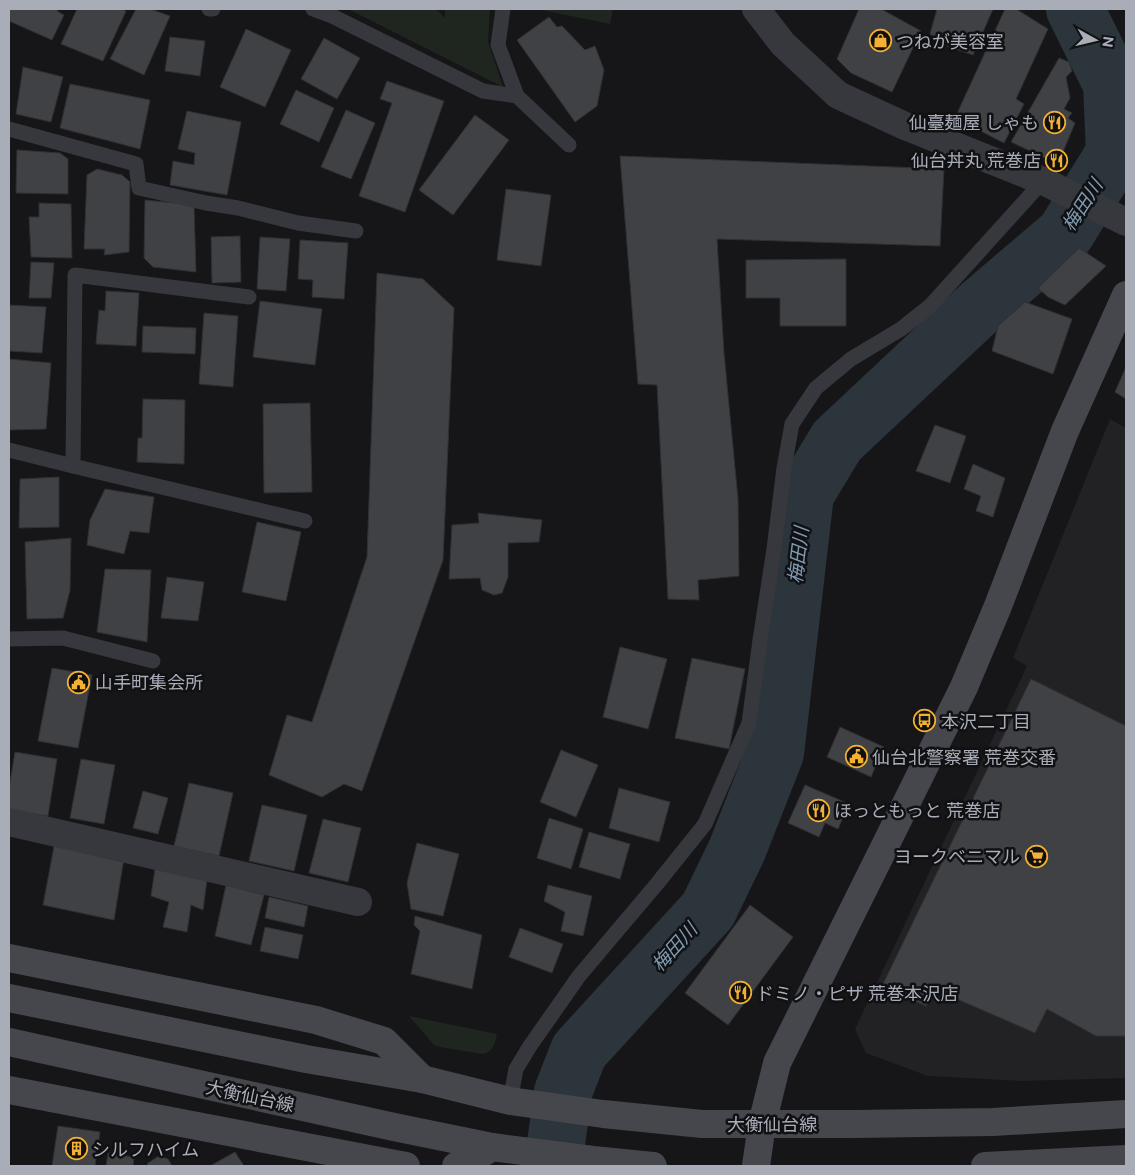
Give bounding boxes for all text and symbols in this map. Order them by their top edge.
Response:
north arrow [1070,15,1120,65]
shop icon: つねが美容室 [868,29,892,53]
place label: つねが美容室 [896,31,1004,52]
text: N [1099,35,1117,48]
restaurant icon: 仙臺麺屋 しゃも [1043,110,1067,134]
place label: 仙臺麺屋 しゃも [909,112,1039,133]
restaurant icon: 仙台丼丸 荒巻店 [1045,148,1069,172]
place label: 仙台丼丸 荒巻店 [911,150,1041,171]
water label: 梅田川 [1057,173,1108,235]
water label: 梅田川 [784,523,813,585]
public building icon: 山手町集会所 [67,670,91,694]
place label: 山手町集会所 [95,672,203,693]
bus stop icon: 本沢二丁目 [913,709,937,733]
place label: 本沢二丁目 [941,711,1031,732]
public building icon: 仙台北警察署 荒巻交番 [844,745,868,769]
place label: 仙台北警察署 荒巻交番 [872,747,1056,768]
restaurant icon: ほっともっと 荒巻店 [806,798,830,822]
place label: ほっともっと 荒巻店 [834,800,1000,821]
supermarket icon: ヨークベニマル [1024,844,1048,868]
place label: ヨークベニマル [894,846,1020,867]
water label: 梅田川 [647,917,703,976]
restaurant icon: ドミノ・ピザ 荒巻本沢店 [728,981,752,1005]
place label: ドミノ・ピザ 荒巻本沢店 [756,983,958,1004]
street label: 大衡仙台線 [204,1076,296,1116]
street label: 大衡仙台線 [727,1114,817,1135]
building icon: シルフハイム [64,1137,88,1161]
place label: シルフハイム [92,1139,199,1160]

